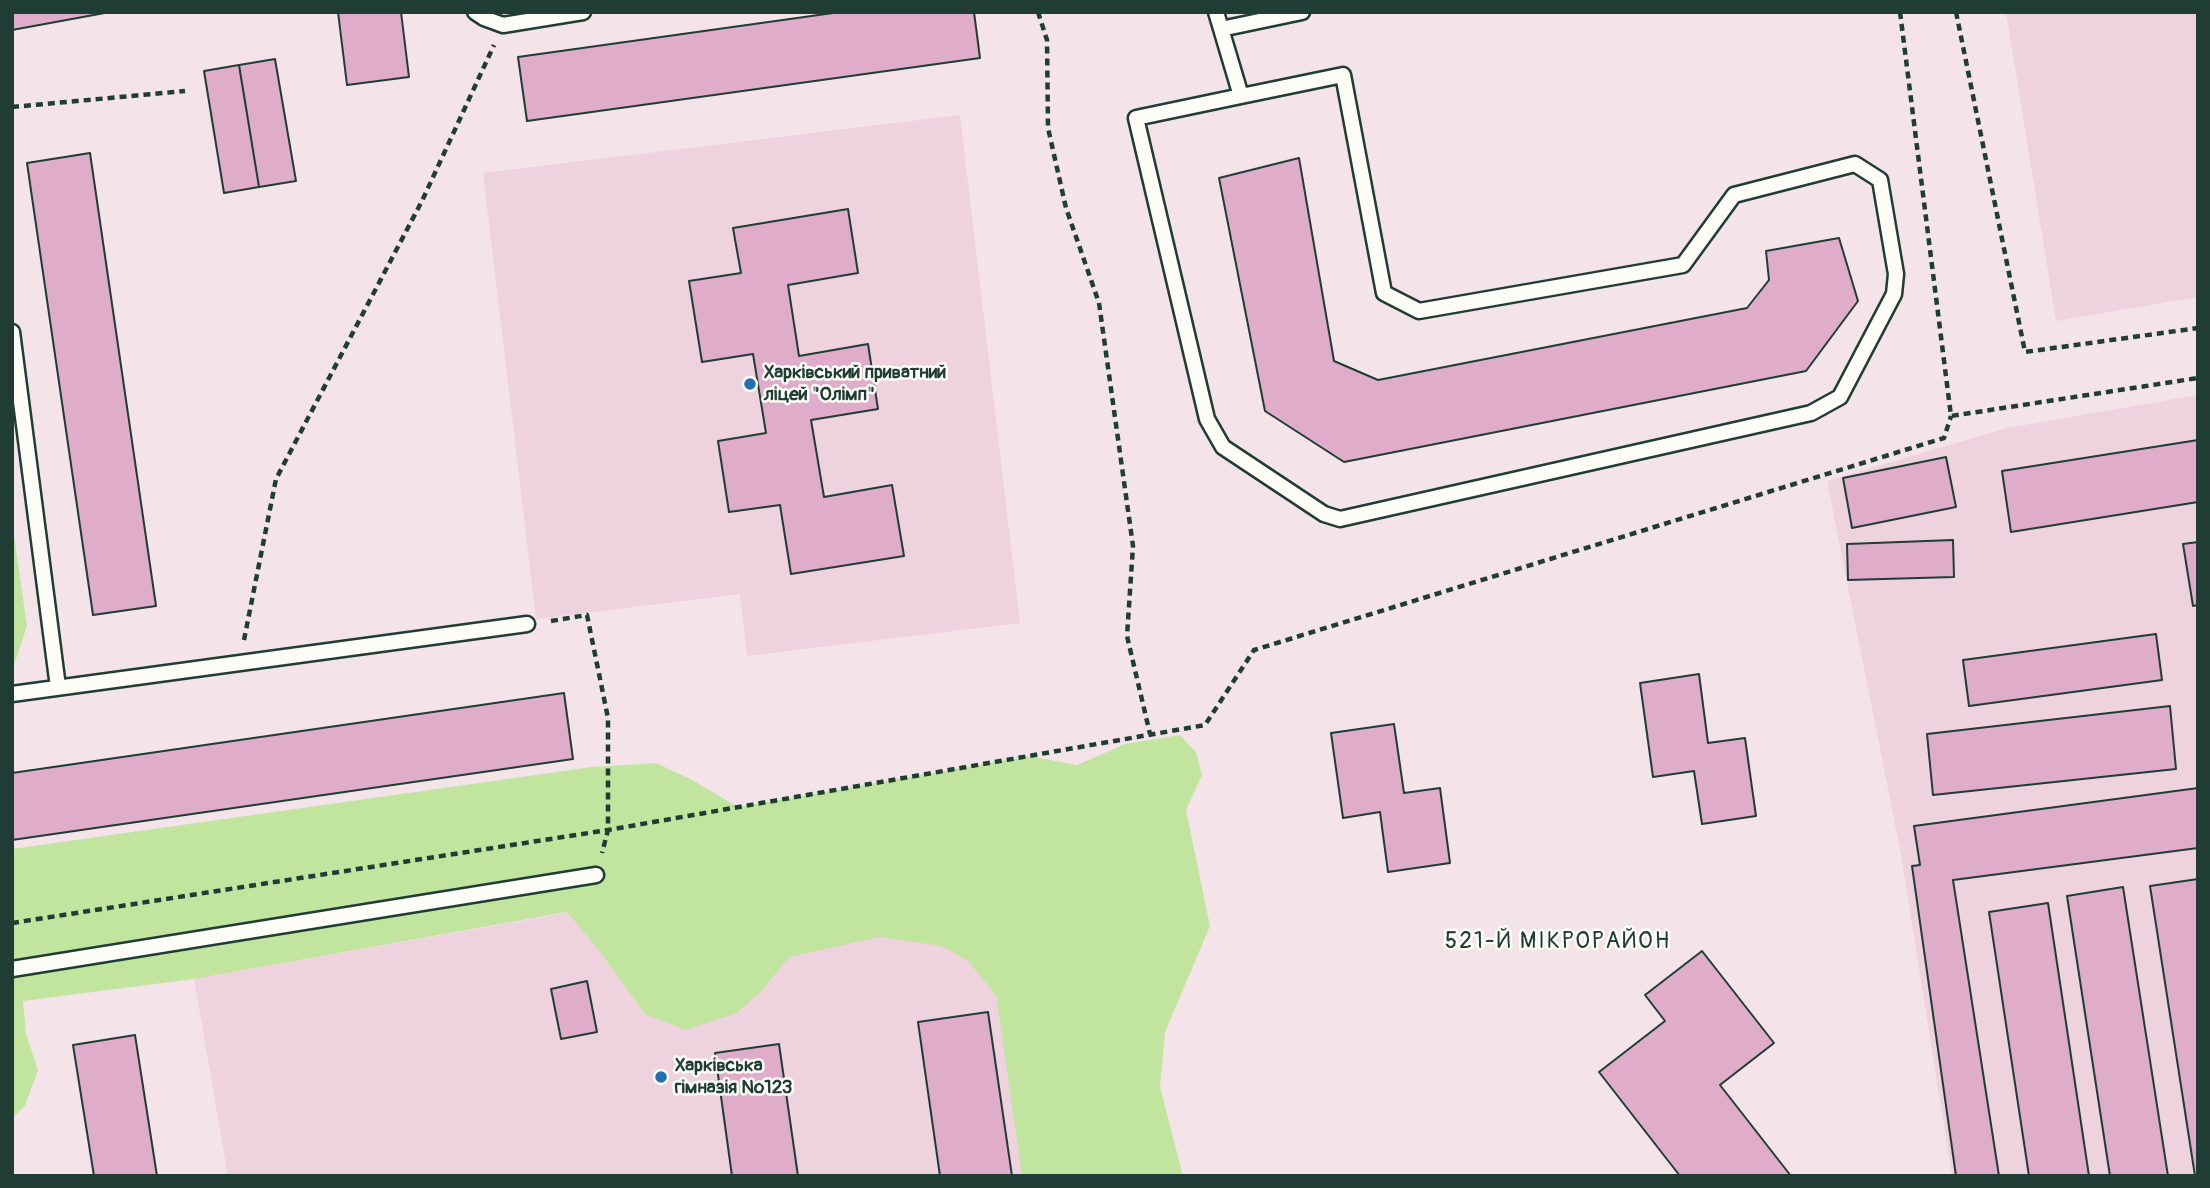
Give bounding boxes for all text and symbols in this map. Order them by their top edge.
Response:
place label: Харківський приватний ліцей "Олімп" [764,362,946,406]
marker: Харківський приватний ліцей "Олімп" [742,376,758,392]
district label: 521-Й МІКРОРАЙОН [1447,928,1669,956]
place label: Харківська гімназія №123 [675,1055,792,1099]
marker: Харківська гімназія №123 [653,1069,669,1085]

